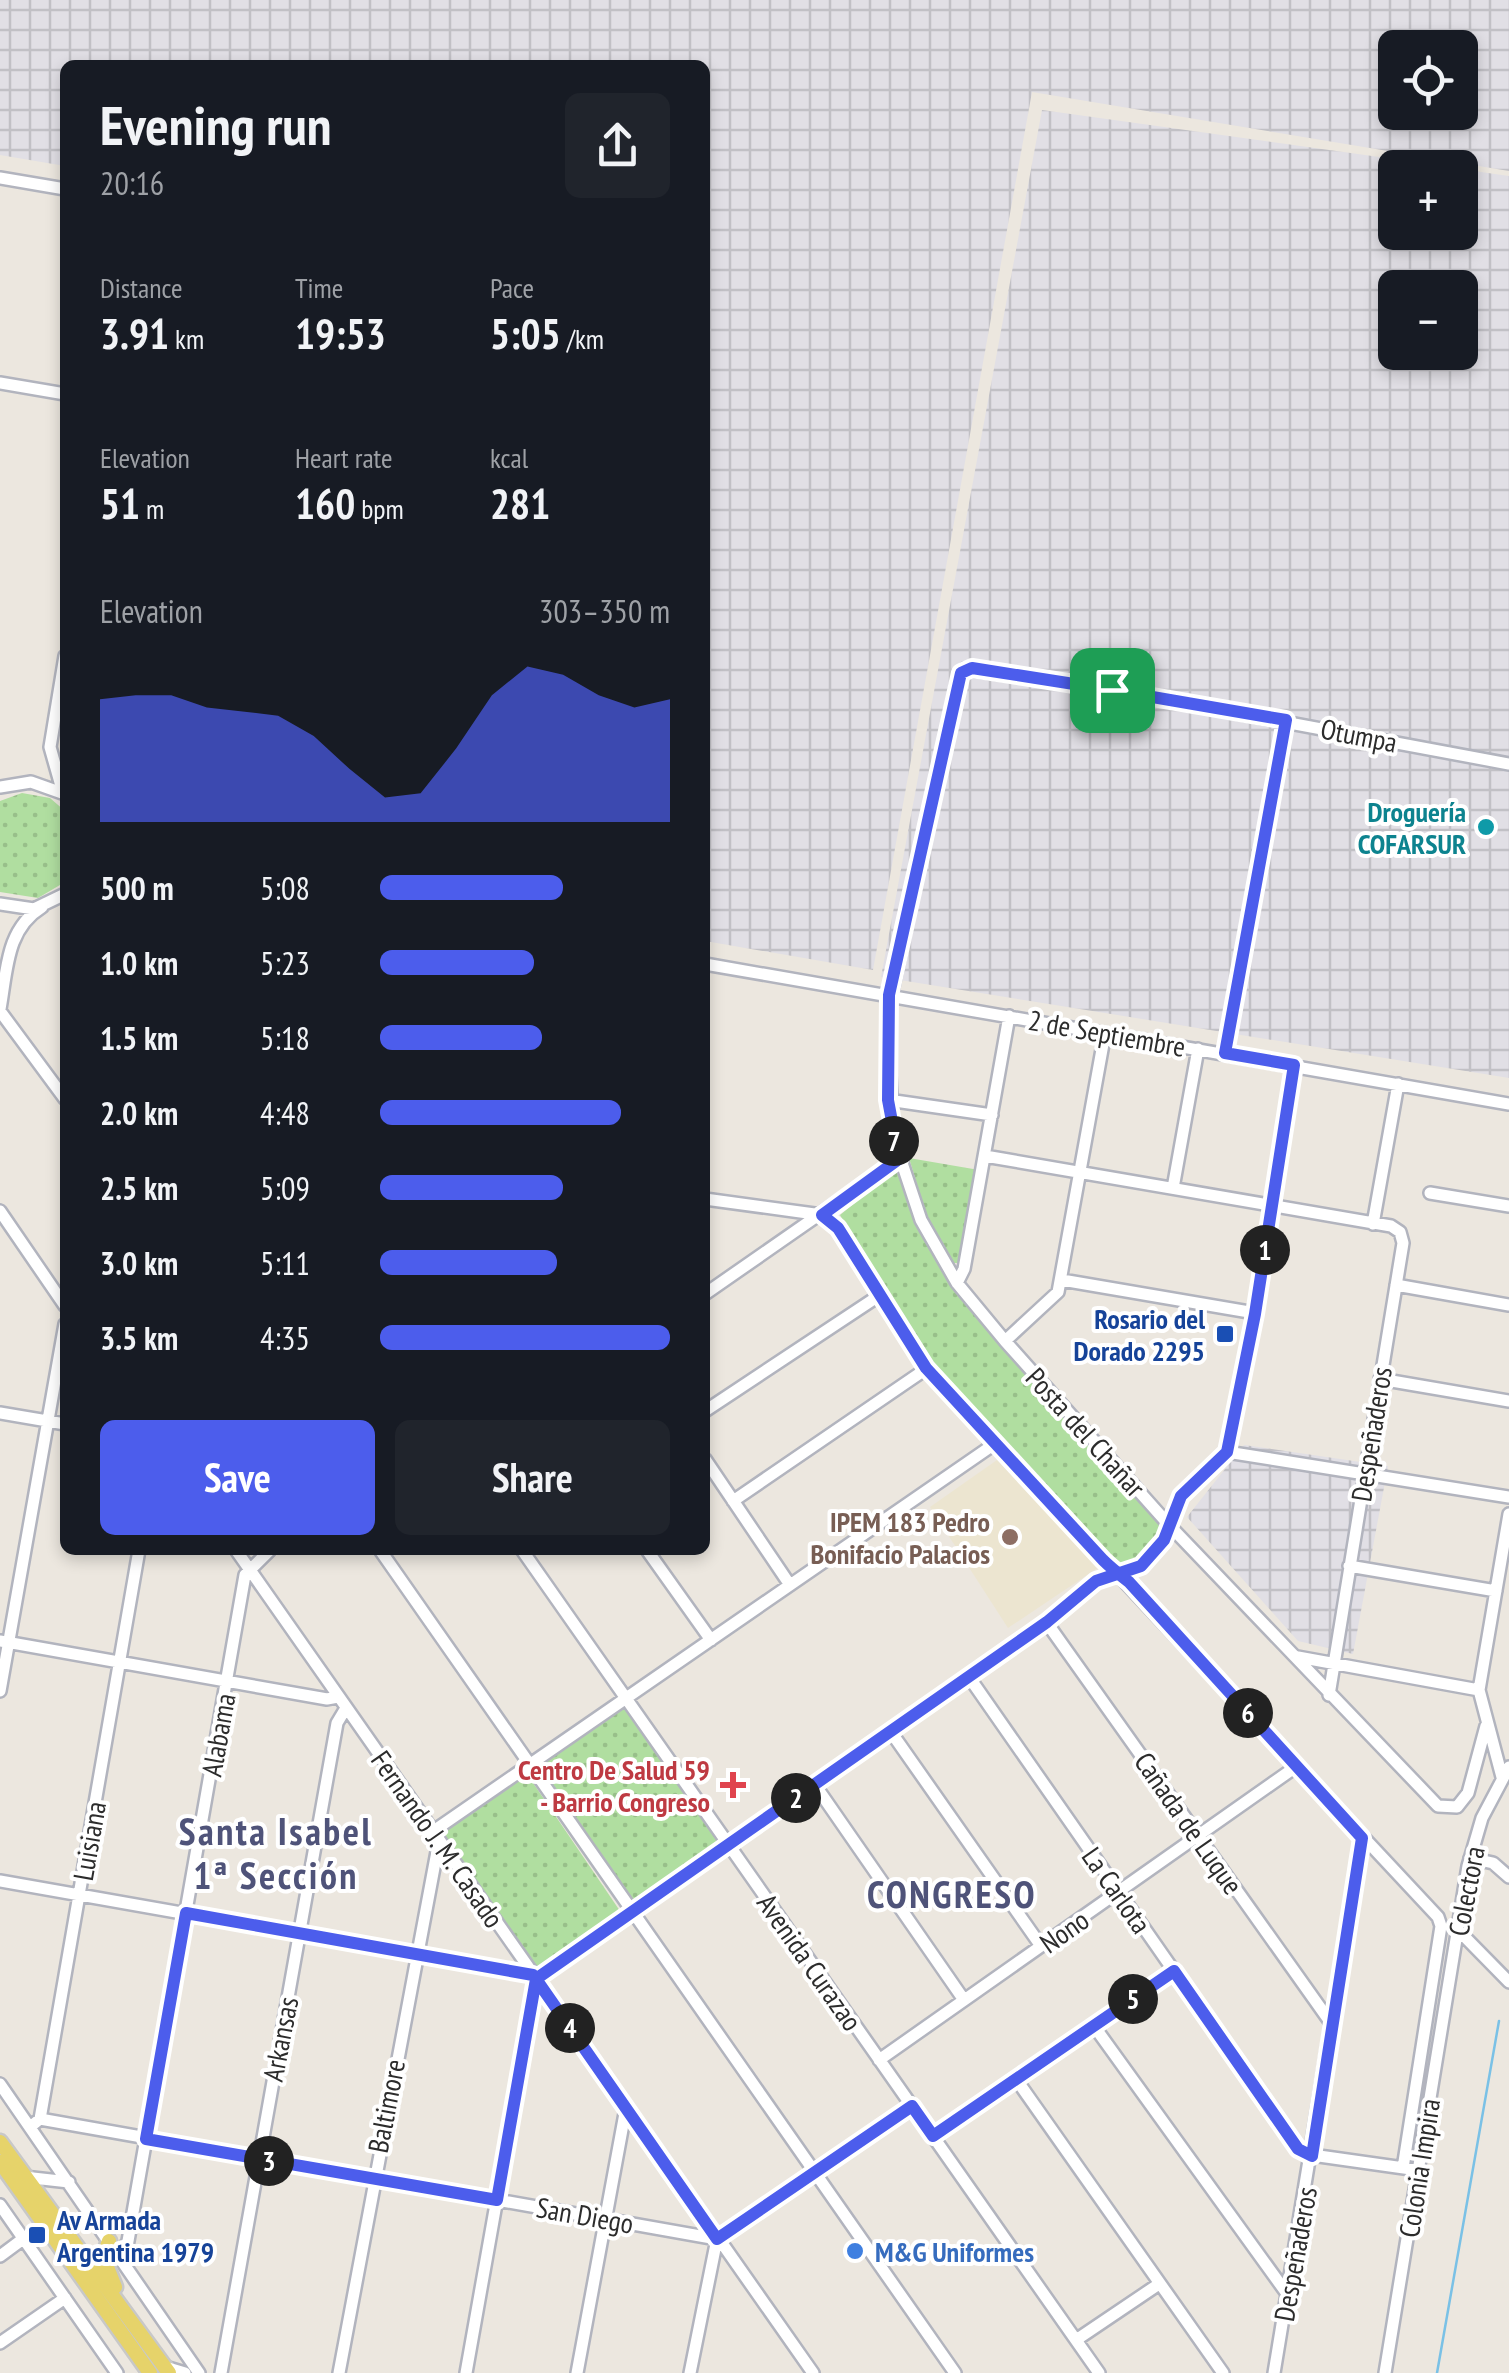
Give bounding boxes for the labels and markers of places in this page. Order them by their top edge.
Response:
pin [1070,648,1155,733]
place label: Droguería COFARSUR [1358,793,1466,862]
marker: Droguería COFARSUR [1475,816,1497,838]
pin: 7 [869,1116,919,1166]
pin: 1 [1240,1225,1290,1275]
place label: Rosario del Dorado 2295 [1074,1300,1205,1369]
marker: Rosario del Dorado 2295 [1214,1323,1236,1345]
place label: IPEM 183 Pedro Bonifacio Palacios [811,1503,990,1572]
marker: IPEM 183 Pedro Bonifacio Palacios [999,1526,1021,1548]
pin: 6 [1223,1688,1273,1738]
place label: Centro De Salud 59 - Barrio Congreso [518,1751,710,1820]
marker: Centro De Salud 59 - Barrio Congreso [720,1772,746,1798]
pin: 2 [771,1773,821,1823]
pin: 5 [1108,1974,1158,2024]
pin: 4 [545,2003,595,2053]
pin: 3 [244,2136,294,2186]
place label: Av Armada Argentina 1979 [56,2201,214,2270]
marker: Av Armada Argentina 1979 [26,2224,48,2246]
place label: M&G Uniformes [875,2233,1034,2270]
marker: M&G Uniformes [844,2240,866,2262]

